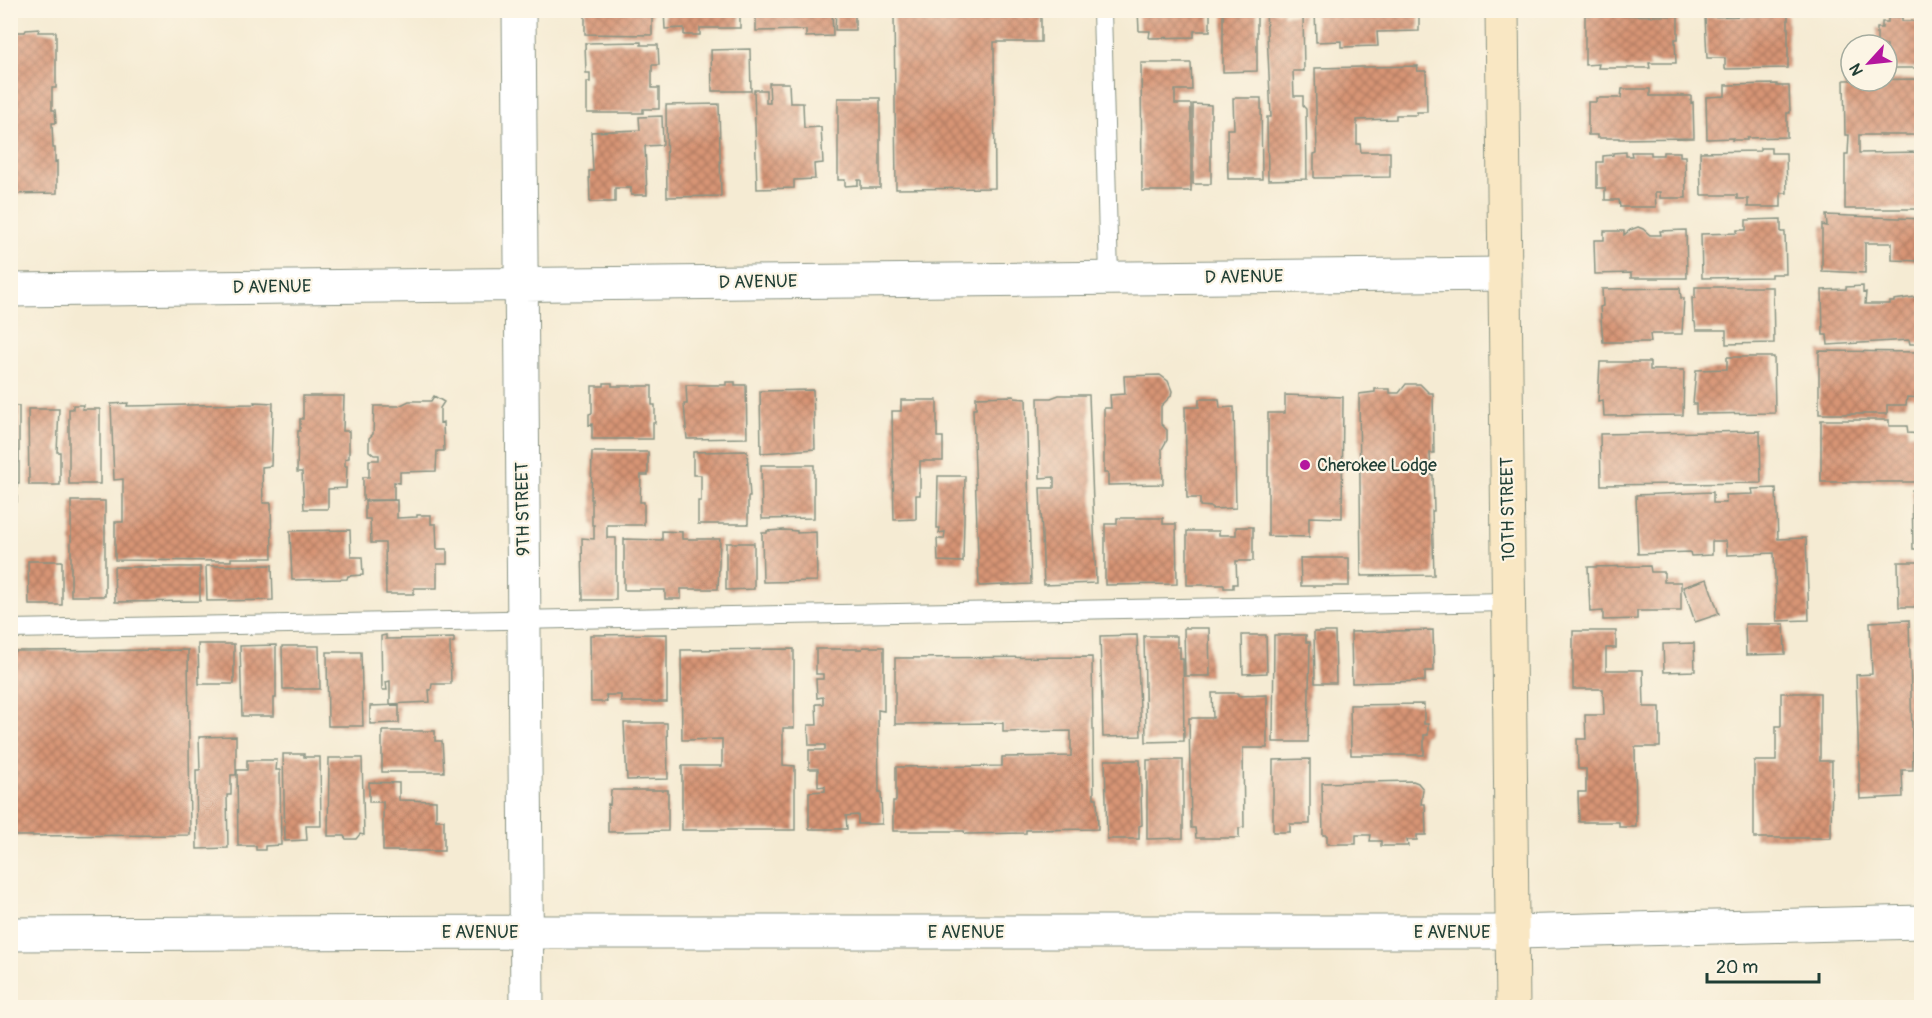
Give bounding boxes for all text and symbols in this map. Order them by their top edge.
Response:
north arrow [1839,33,1899,93]
text: N [1845,60,1868,79]
street label: D AVENUE [1205,265,1283,289]
street label: D AVENUE [719,270,797,294]
street label: D AVENUE [233,275,311,299]
place label: Cherokee Lodge [1317,454,1437,477]
street label: 10TH STREET [1496,457,1520,561]
marker: Cherokee Lodge [1298,458,1312,472]
street label: 9TH STREET [511,462,535,556]
street label: E AVENUE [442,921,518,944]
street label: E AVENUE [928,921,1004,944]
street label: E AVENUE [1414,921,1490,944]
scale bar [1707,946,1820,984]
text: 20 m [1716,956,1758,979]

